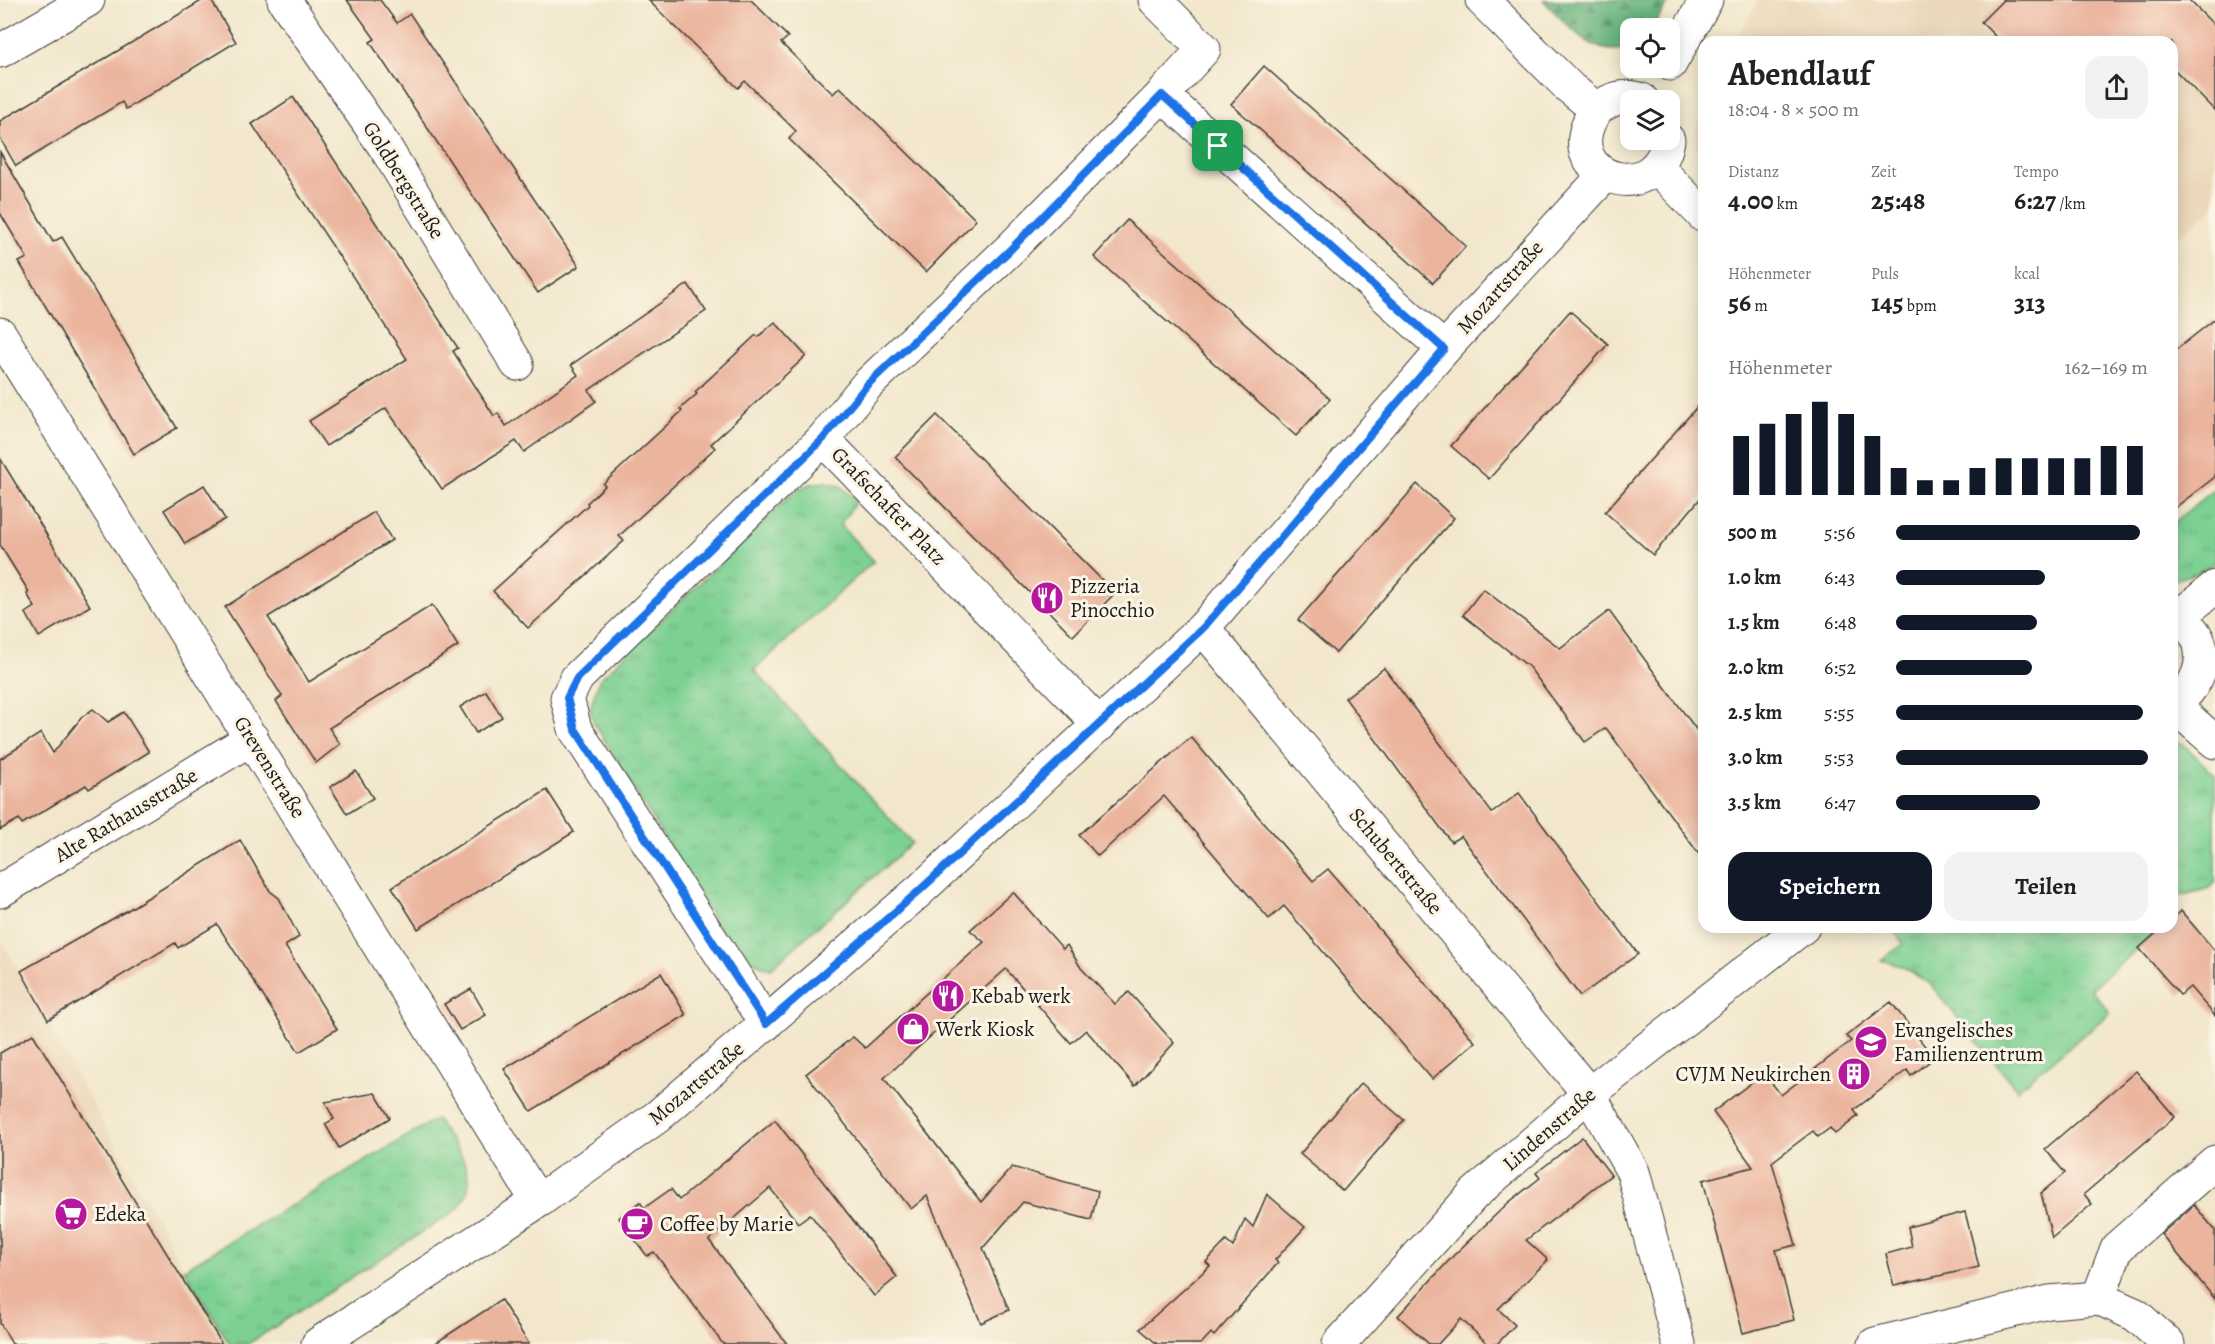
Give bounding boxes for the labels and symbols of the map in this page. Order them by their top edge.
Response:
street label: Goldbergstraße [357,116,451,244]
pin [1192,120,1243,171]
street label: Mozartstraße [1450,234,1550,340]
street label: Grafschafter Platz [825,441,953,571]
place label: Pizzeria Pinocchio [1070,572,1154,624]
restaurant icon: Pizzeria Pinocchio [1029,580,1065,616]
street label: Grevenstraße [228,711,312,823]
street label: Alte Rathausstraße [48,761,203,869]
street label: Schubertstraße [1343,801,1449,921]
restaurant icon: Kebab werk [930,978,966,1014]
place label: Kebab werk [971,982,1071,1010]
shop icon: Werk Kiosk [895,1011,931,1047]
place label: Werk Kiosk [935,1015,1035,1043]
place label: Evangelisches Familienzentrum [1894,1016,2043,1068]
school or university icon: Evangelisches Familienzentrum [1853,1024,1889,1060]
street label: Mozartstraße [642,1035,750,1131]
building icon: CVJM Neukirchen [1836,1056,1872,1092]
place label: CVJM Neukirchen [1676,1060,1831,1088]
street label: Lindenstraße [1496,1081,1602,1177]
supermarket icon: Edeka [53,1196,89,1232]
place label: Edeka [94,1200,147,1228]
cafe icon: Coffee by Marie [619,1206,655,1242]
place label: Coffee by Marie [660,1210,794,1238]

